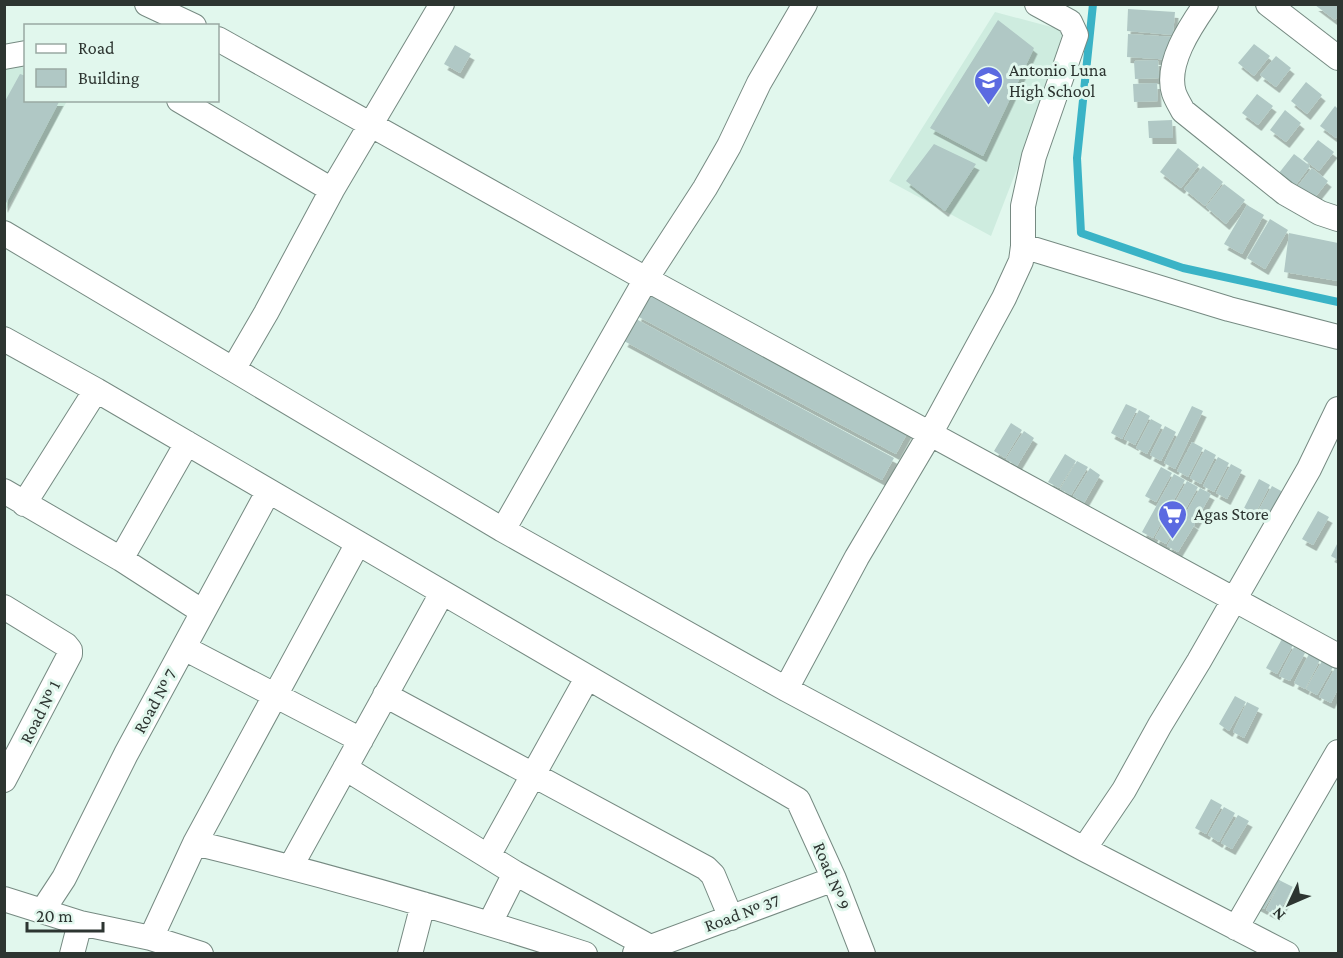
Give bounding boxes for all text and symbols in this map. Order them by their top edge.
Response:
legend [24,24,219,102]
text: Road [78,38,115,58]
place label: Antonio Luna High School [1009,60,1107,101]
school or university icon: Antonio Luna High School [972,64,1004,106]
text: Building [78,68,140,88]
supermarket icon: Agas Store [1157,498,1189,540]
place label: Agas Store [1194,504,1269,524]
street label: Road № 7 [129,665,181,737]
street label: Road № 1 [16,677,64,747]
street label: Road № 9 [809,839,855,913]
north arrow [1259,874,1319,934]
street label: Road № 37 [702,890,782,936]
scale bar [27,895,104,933]
text: N [1269,904,1288,924]
text: 20 m [36,906,73,926]

